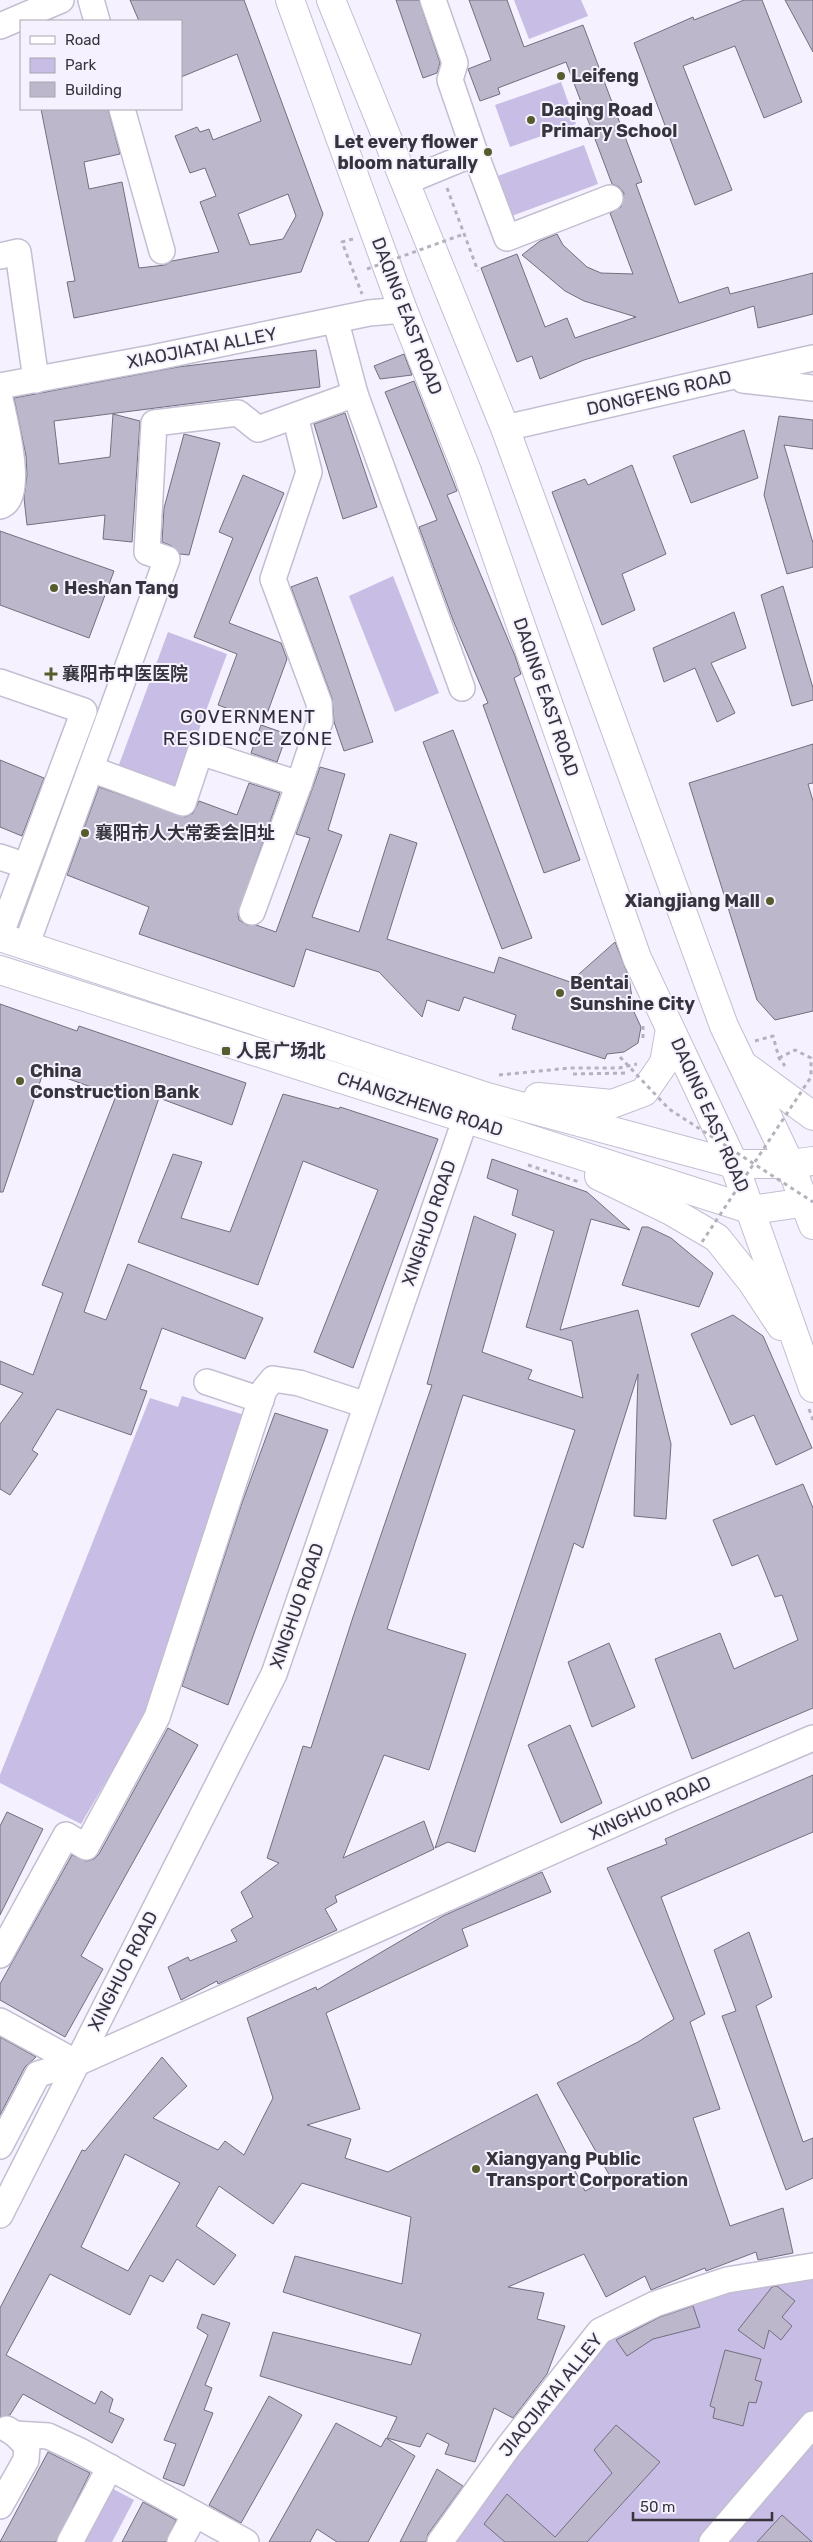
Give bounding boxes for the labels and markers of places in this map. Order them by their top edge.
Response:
place label: Leifeng [571,65,639,87]
marker: Leifeng [555,70,567,82]
place label: Daqing Road Primary School [541,99,677,142]
marker: Daqing Road Primary School [525,114,537,126]
place label: Let every flower bloom naturally [334,131,478,174]
marker: Let every flower bloom naturally [482,146,494,158]
place label: Heshan Tang [64,577,179,599]
marker: Heshan Tang [48,582,60,594]
place label: 襄阳市中医医院 [62,663,188,685]
marker: 襄阳市中医医院 [44,667,58,681]
place label: 襄阳市人大常委会旧址 [95,822,275,844]
marker: 襄阳市人大常委会旧址 [79,827,91,839]
place label: Xiangjiang Mall [625,890,760,912]
marker: Xiangjiang Mall [764,895,776,907]
place label: Bentai Sunshine City [570,972,695,1015]
marker: Bentai Sunshine City [554,987,566,999]
place label: 人民广场北 [236,1040,326,1062]
marker: 人民广场北 [220,1045,232,1057]
place label: China Construction Bank [30,1060,200,1103]
marker: China Construction Bank [14,1075,26,1087]
place label: Xiangyang Public Transport Corporation [486,2148,688,2191]
marker: Xiangyang Public Transport Corporation [470,2163,482,2175]

